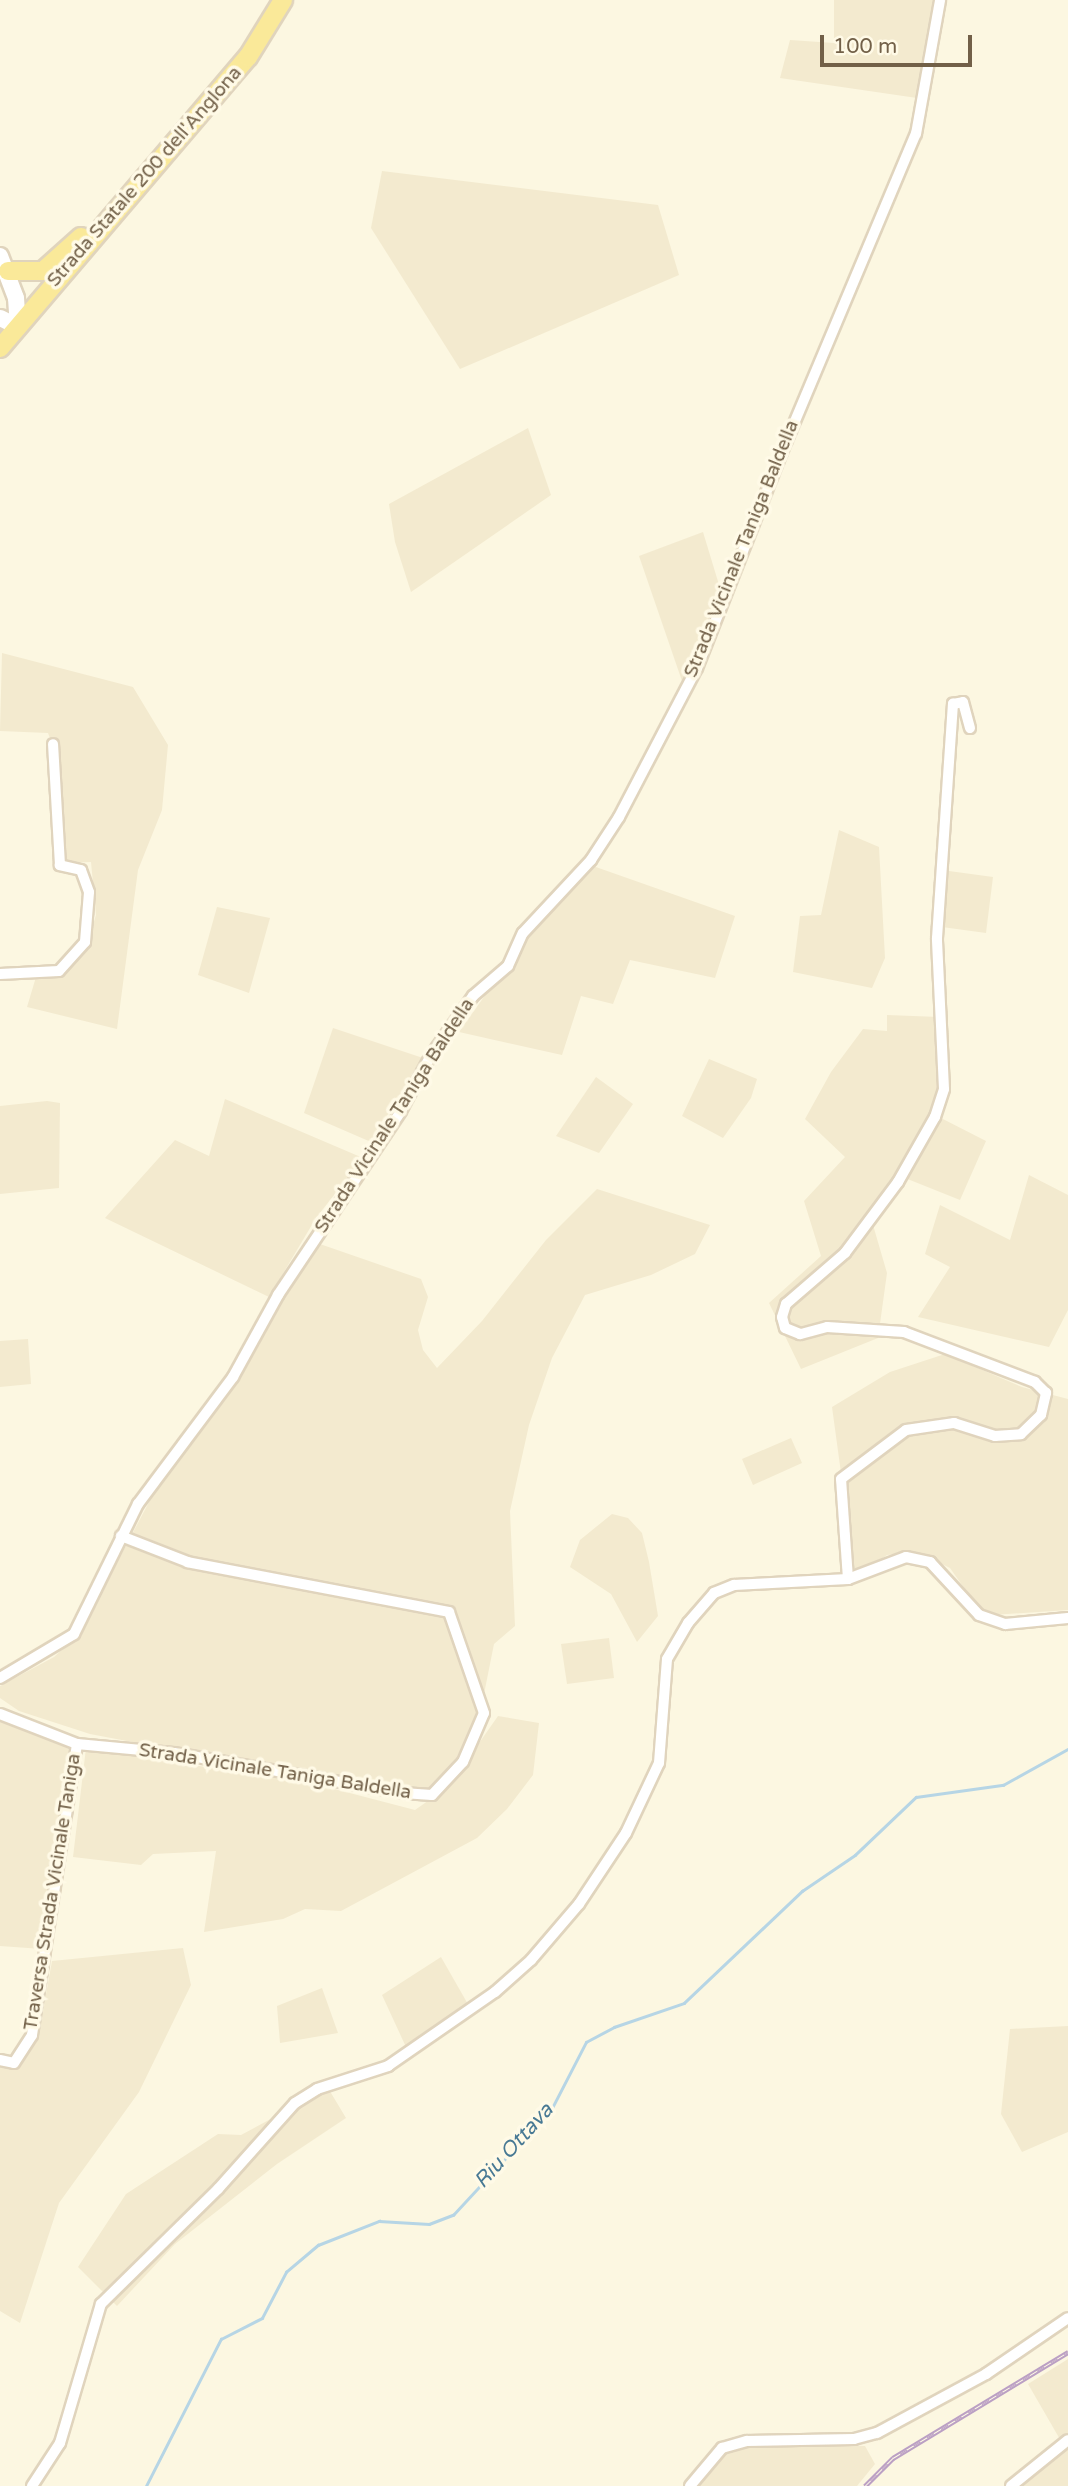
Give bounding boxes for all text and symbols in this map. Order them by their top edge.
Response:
scale bar [823,21,975,65]
text: 100 m [833,34,897,59]
street label: Strada Statale 200 dell'Anglona [43,62,247,292]
street label: Strada Vicinale Taniga Baldella [680,417,804,681]
street label: Strada Vicinale Taniga Baldella [310,994,480,1238]
street label: Strada Vicinale Taniga Baldella [137,1739,413,1805]
street label: Traversa Strada Vicinale Taniga [20,1752,86,2032]
water label: Riu Ottava [469,2098,559,2194]

